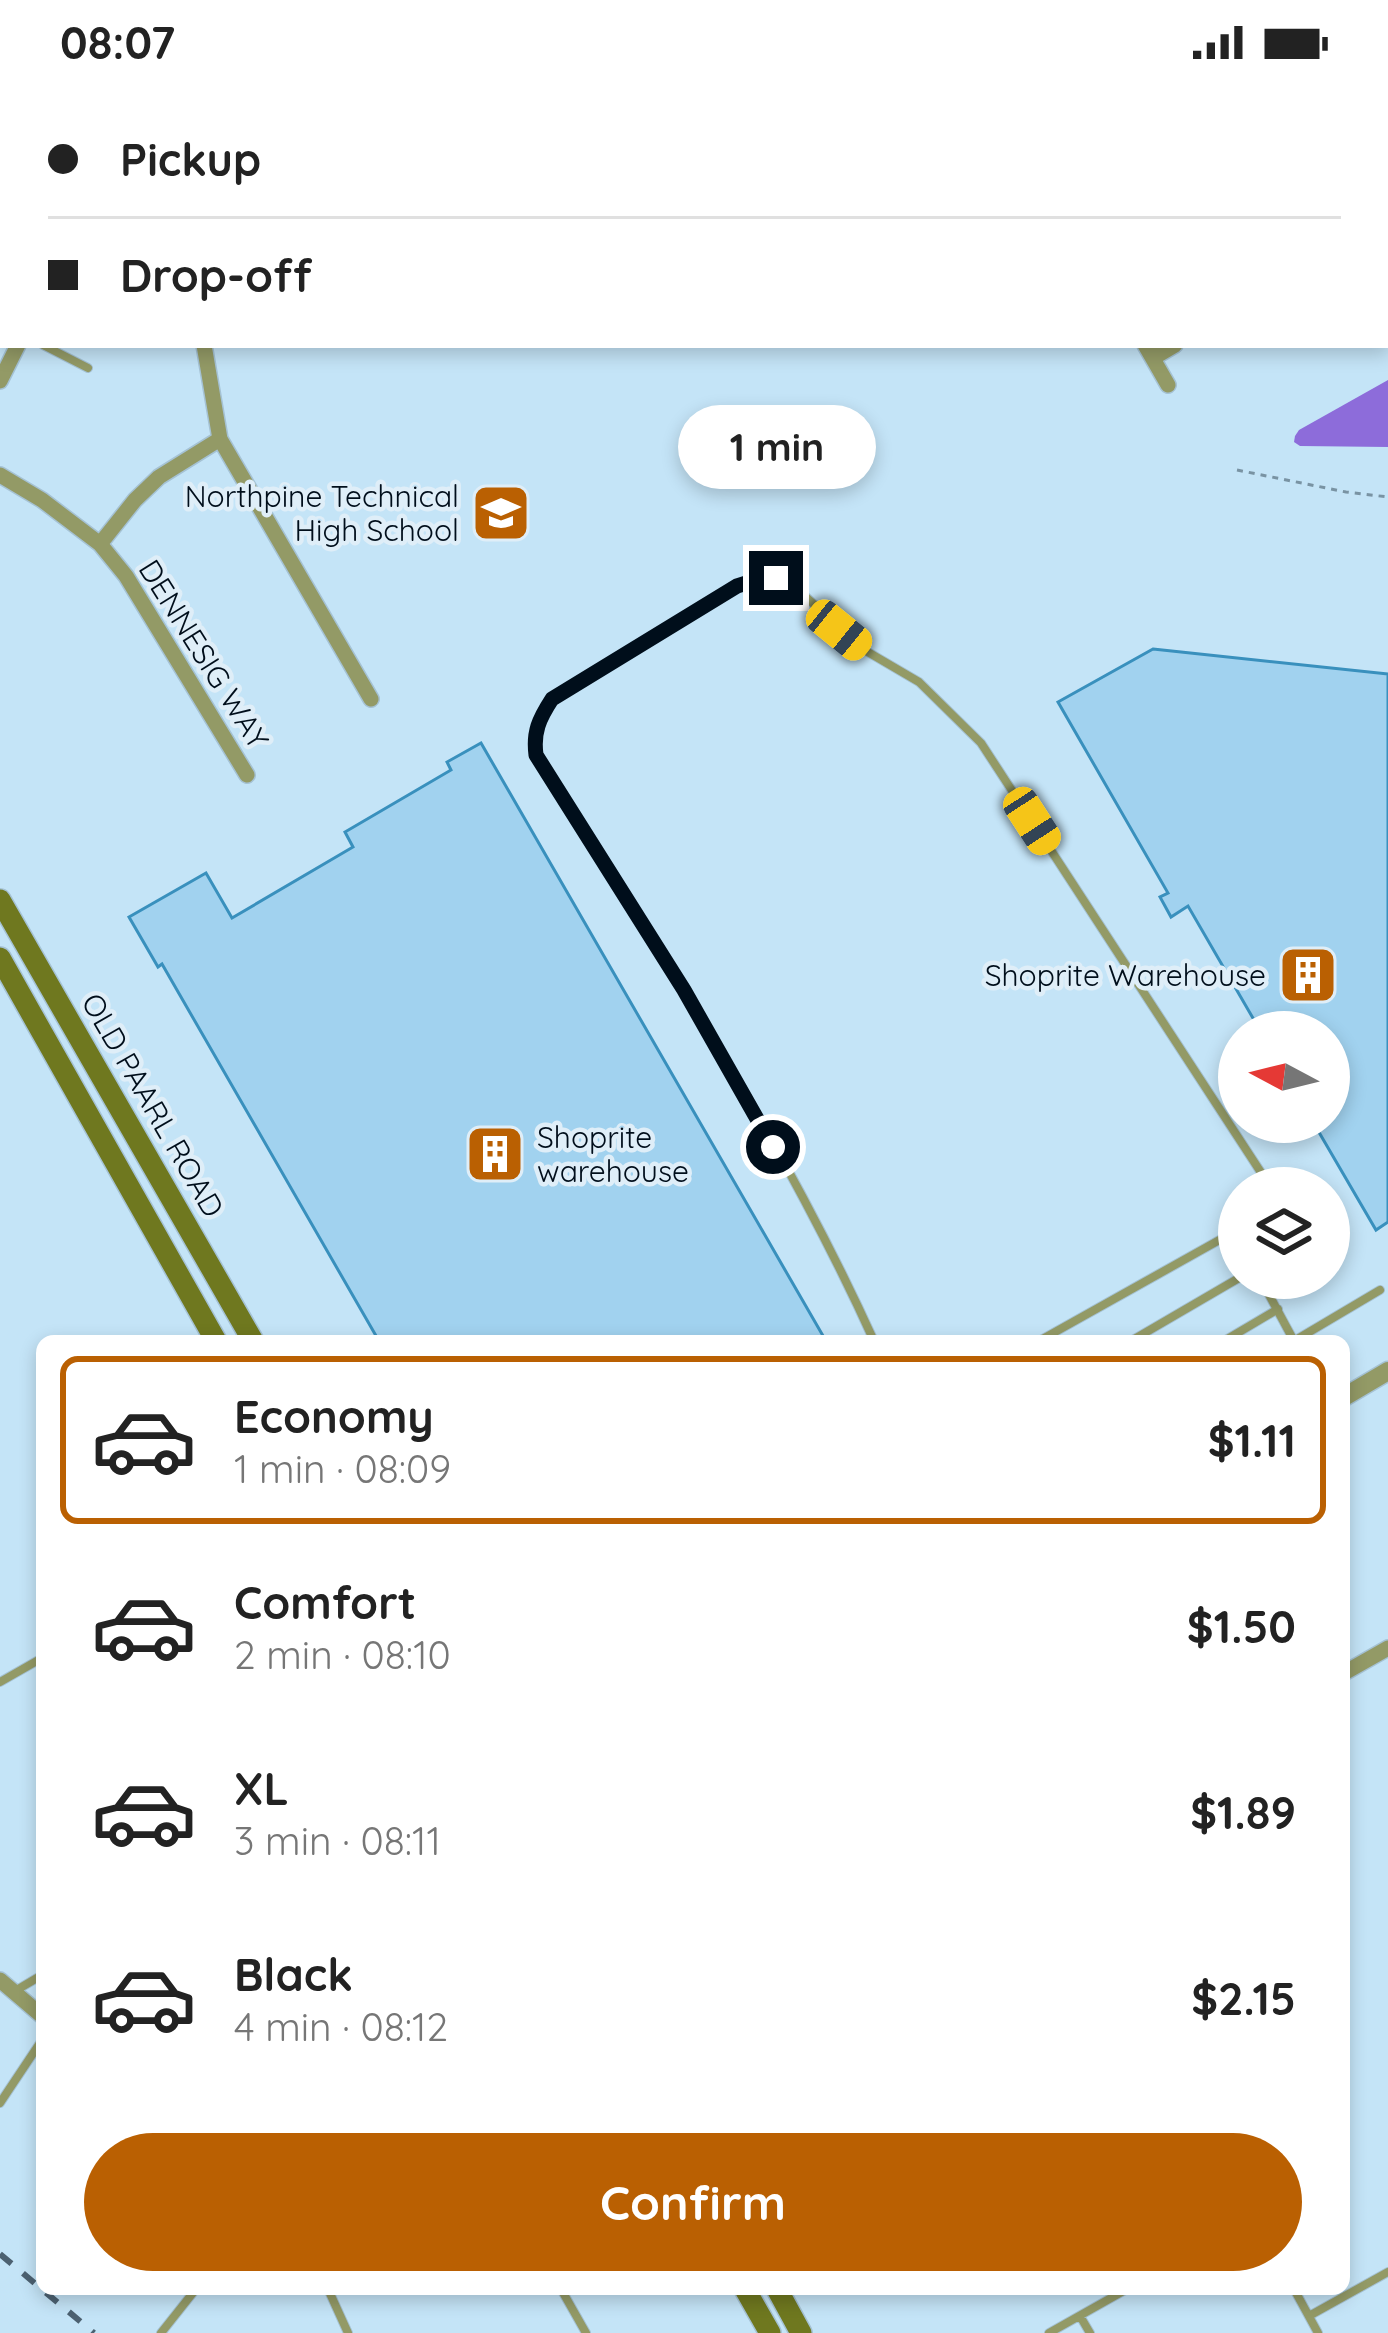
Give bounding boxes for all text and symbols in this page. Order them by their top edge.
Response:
text: 08:07 [60,14,175,70]
text: Pickup [120,131,261,187]
text: Drop-off [120,247,312,303]
callout: 1 min [677,404,875,488]
text: 1 min [730,422,824,471]
place label: Northpine Technical High School [185,477,459,549]
school or university icon: Northpine Technical High School [470,482,532,544]
route end [749,551,803,605]
street label: DENNESIG WAY [131,552,277,756]
car [800,593,878,667]
car [997,781,1067,861]
building icon: Shoprite Warehouse [1277,944,1339,1006]
place label: Shoprite Warehouse [985,956,1266,994]
street label: OLD PAARL ROAD [74,986,232,1224]
north arrow [1218,1011,1350,1143]
map controls [1218,1011,1350,1299]
place label: Shoprite warehouse [537,1118,689,1190]
route start [746,1120,800,1174]
building icon: Shoprite warehouse [464,1123,526,1185]
button: layers [1218,1167,1350,1299]
icon: car [90,1386,198,1494]
text: Economy [234,1388,434,1444]
text: $1.11 [1208,1412,1296,1468]
text: 1 min · 08:09 [234,1444,451,1493]
icon: car [90,1572,198,1680]
text: Comfort [234,1574,416,1630]
text: $1.50 [1187,1598,1296,1654]
text: 2 min · 08:10 [234,1630,451,1679]
icon: car [90,1758,198,1866]
text: XL [234,1760,289,1816]
text: $1.89 [1190,1784,1296,1840]
text: 3 min · 08:11 [234,1816,441,1865]
icon: car [90,1944,198,2052]
text: Black [234,1946,353,2002]
text: $2.15 [1191,1970,1296,2026]
text: 4 min · 08:12 [234,2002,448,2051]
button: Confirm [84,2133,1302,2271]

